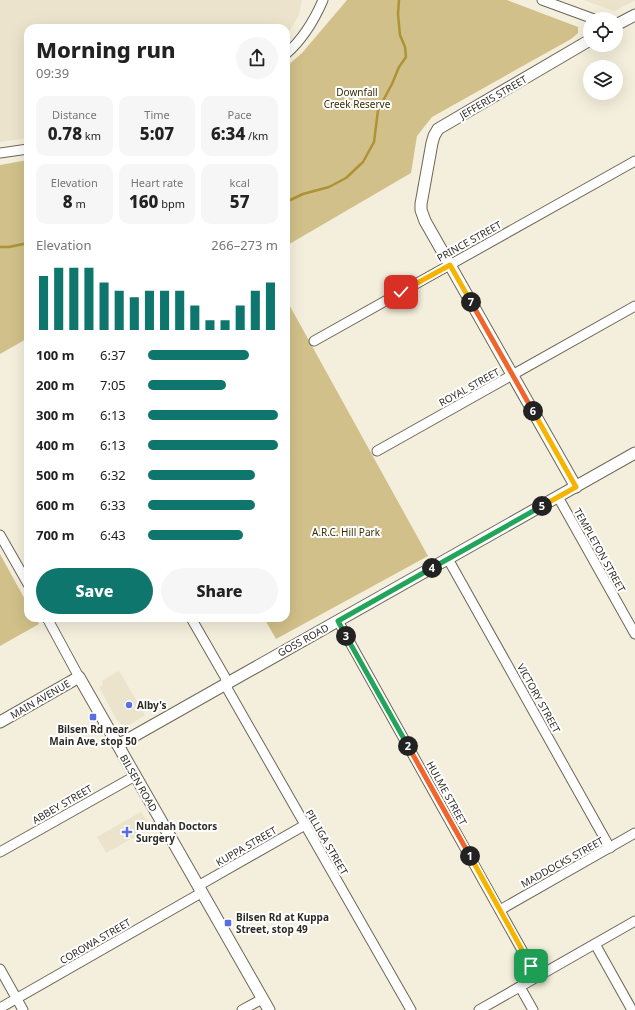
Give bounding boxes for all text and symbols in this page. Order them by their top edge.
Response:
map controls [583,12,623,100]
button: locate [583,12,623,52]
text: Morning run [36,34,176,64]
button: share [236,37,278,79]
button: layers [583,60,623,100]
text: 09:39 [36,64,69,82]
street label: JEFFERIS STREET [456,72,530,123]
park label: Downfall Creek Reserve [324,85,391,111]
text: Distance [52,107,97,122]
text: Time [144,107,170,122]
text: Pace [228,107,252,122]
text: 0.78 [48,122,82,145]
text: 5:07 [140,122,174,145]
text: 6:34 [211,122,245,145]
text: km [82,128,101,143]
text: /km [245,128,268,143]
text: Elevation [51,175,98,190]
text: Heart rate [131,175,183,190]
text: kcal [230,175,250,190]
text: 8 [63,190,73,213]
text: 160 [129,190,158,213]
text: 57 [230,190,249,213]
text: m [73,196,86,211]
text: bpm [158,196,185,211]
street label: PRINCE STREET [434,217,504,265]
text: Elevation [36,236,92,254]
text: 266–273 m [211,236,278,254]
pin [384,275,418,309]
icon: check [390,281,412,303]
pin: 7 [461,292,481,312]
text: 7 [468,294,474,309]
text: 100 m [36,346,74,364]
text: 6:37 [100,346,126,364]
street label: ROYAL STREET [436,364,502,409]
text: 200 m [36,376,74,394]
text: 7:05 [100,376,126,394]
pin: 6 [523,401,543,421]
text: 6 [530,403,536,418]
text: 300 m [36,406,74,424]
text: 6:13 [100,406,126,424]
text: 400 m [36,436,74,454]
text: 6:13 [100,436,126,454]
text: 500 m [36,466,74,484]
text: 6:32 [100,466,126,484]
text: 600 m [36,496,74,514]
text: 6:33 [100,496,126,514]
pin: 5 [532,496,552,516]
text: 5 [539,498,545,513]
street label: TEMPLETON STREET [571,505,629,595]
park label: A.R.C. Hill Park [312,525,381,539]
text: 700 m [36,526,74,544]
text: 6:43 [100,526,126,544]
pin: 4 [422,558,442,578]
text: 4 [429,560,435,575]
button: Save [36,568,153,614]
button: Share [161,568,278,614]
street label: GOSS ROAD [275,620,331,660]
pin: 3 [336,626,356,646]
text: 3 [343,628,349,643]
street label: VICTORY STREET [514,661,564,736]
street label: MAIN AVENUE [7,676,73,722]
place label: Alby's [137,698,167,712]
marker: Alby's [124,700,134,710]
marker: Bilsen Rd near Main Ave, stop 50 [88,712,98,722]
place label: Bilsen Rd near Main Ave, stop 50 [49,722,137,748]
pin: 2 [398,736,418,756]
text: 2 [405,738,411,753]
street label: BILSEN ROAD [117,752,161,814]
street label: HULME STREET [424,758,471,828]
street label: ABBEY STREET [29,781,95,827]
street label: PILLIGA STREET [303,807,352,878]
place label: Nundah Doctors Surgery [136,819,217,845]
street label: KUPPA STREET [213,823,279,869]
marker: Nundah Doctors Surgery [121,826,133,838]
street label: MADDOCKS STREET [518,833,606,891]
pin: 1 [460,846,480,866]
text: 1 [467,848,473,863]
place label: Bilsen Rd at Kuppa Street, stop 49 [236,910,329,936]
street label: COROWA STREET [57,915,133,967]
marker: Bilsen Rd at Kuppa Street, stop 49 [223,918,233,928]
pin [514,949,548,983]
icon: arrive [520,955,542,977]

